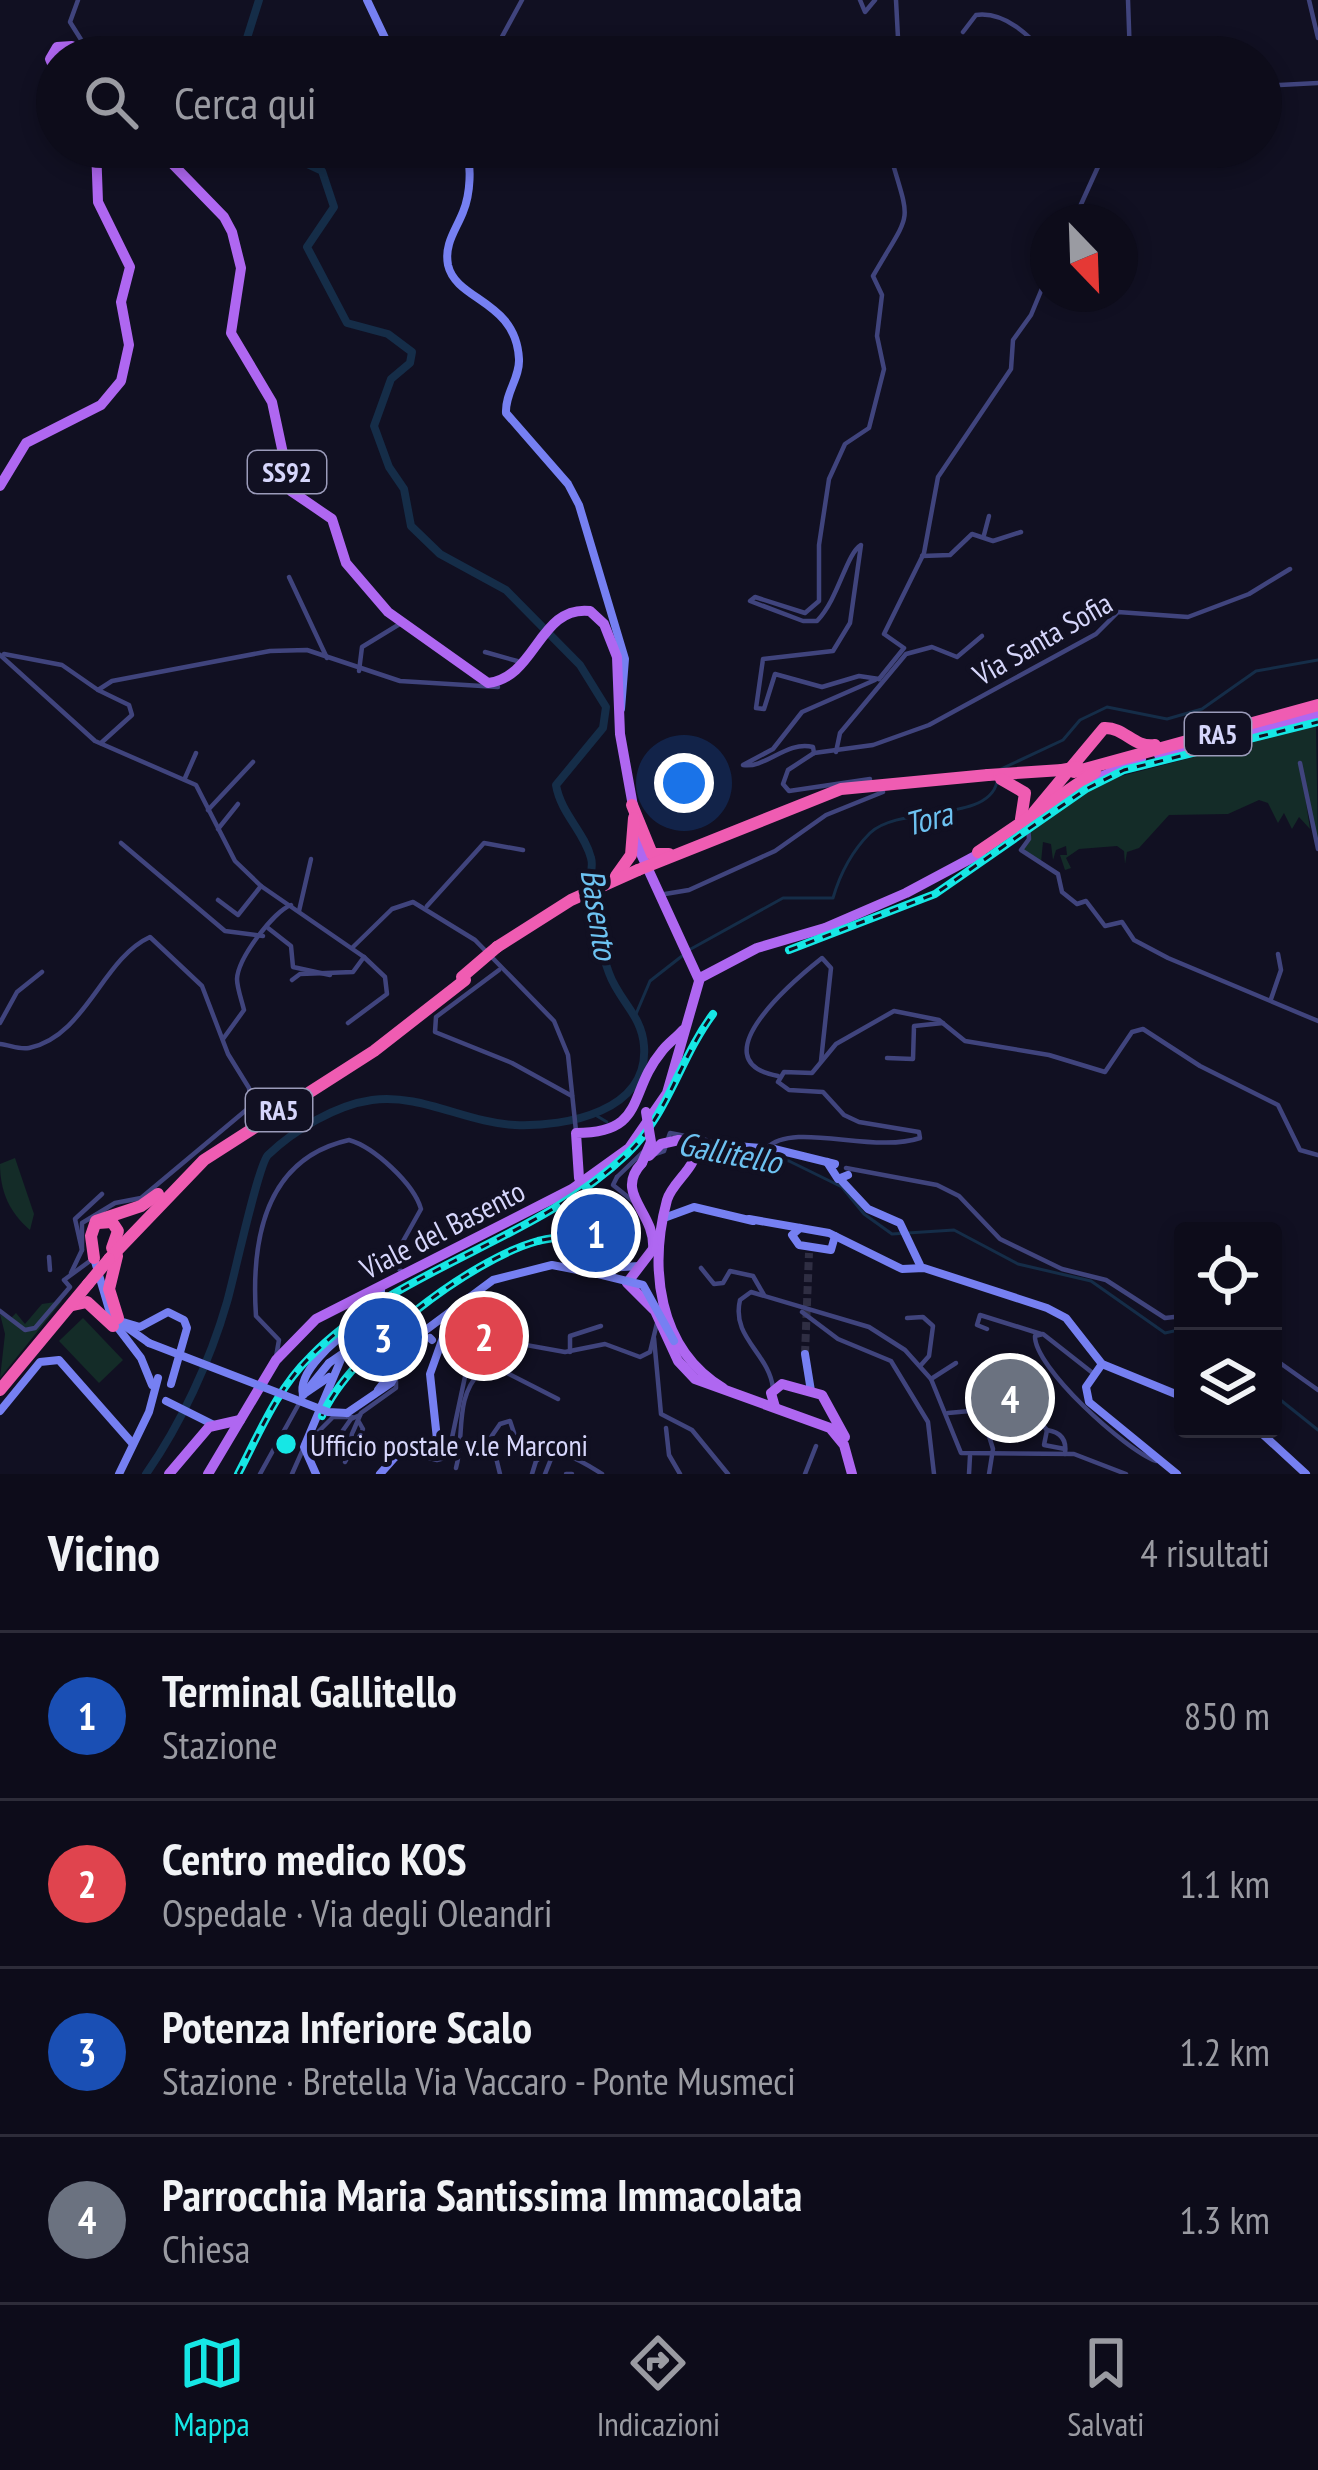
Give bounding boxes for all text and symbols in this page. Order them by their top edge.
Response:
search box [36,36,1282,168]
icon: search [78,69,144,135]
text: Cerca qui [174,73,317,131]
north arrow [1030,204,1138,312]
road number: SS92 [248,451,326,493]
street label: Via Santa Sofia [965,583,1119,694]
road number: RA5 [1185,713,1251,755]
your location [654,753,714,813]
water label: Tora [899,791,958,845]
water label: Basento [572,866,629,965]
road number: RA5 [246,1089,312,1131]
water label: Gallitello [675,1121,788,1184]
street label: Viale del Basento [352,1171,531,1288]
pin: 1 [557,1188,635,1278]
map controls [1174,1222,1282,1438]
button: locate [1174,1222,1282,1330]
pin: 2 [445,1291,523,1381]
pin: 3 [344,1292,422,1382]
button: layers [1174,1330,1282,1438]
pin: 4 [971,1353,1049,1443]
place label: Ufficio postale v.le Marconi [310,1425,588,1464]
marker: Ufficio postale v.le Marconi [273,1431,299,1457]
text: Vicino [48,1519,160,1585]
text: 4 risultati [1140,1527,1270,1578]
text: Terminal Gallitello [162,1661,457,1719]
text: 1 [78,1690,96,1741]
text: 850 m [1184,1690,1270,1741]
text: Stazione [162,1719,278,1770]
text: Centro medico KOS [162,1829,467,1887]
text: 2 [78,1858,96,1909]
text: 1.1 km [1179,1858,1270,1909]
text: Ospedale · Via degli Oleandri [162,1887,552,1938]
text: Potenza Inferiore Scalo [162,1997,532,2055]
text: 3 [78,2026,96,2077]
text: 1.2 km [1179,2026,1270,2077]
text: Stazione · Bretella Via Vaccaro - Ponte Musmeci [162,2055,796,2106]
text: Parrocchia Maria Santissima Immacolata [162,2165,802,2223]
text: 4 [78,2194,96,2245]
text: 1.3 km [1179,2194,1270,2245]
text: Chiesa [162,2223,250,2274]
tab: Mappa [174,2330,250,2445]
tab: Indicazioni [597,2330,720,2445]
tab: Salvati [1067,2330,1144,2445]

